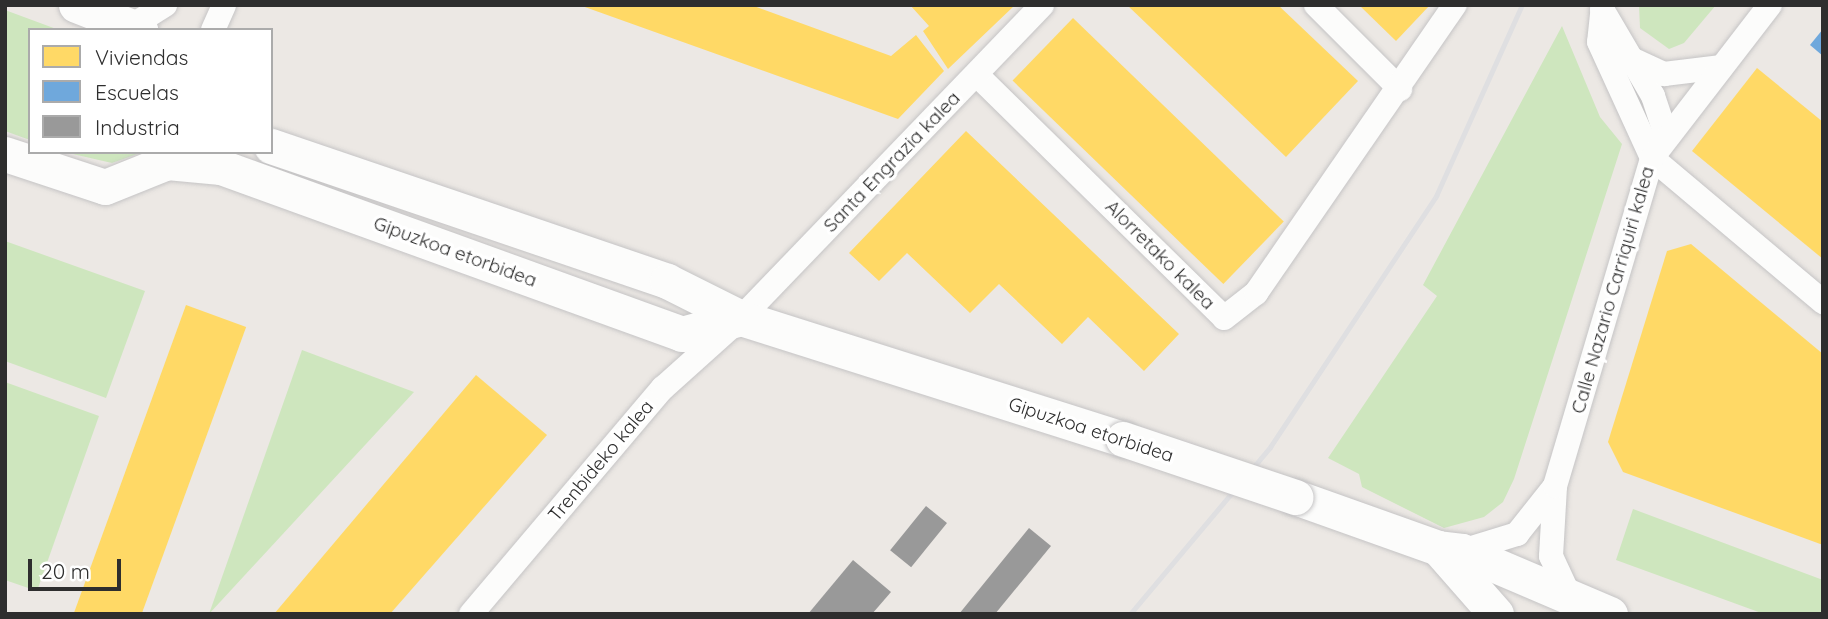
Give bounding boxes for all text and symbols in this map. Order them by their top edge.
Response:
legend [28,28,273,154]
text: Viviendas [95,44,188,70]
text: Escuelas [95,79,179,105]
street label: Santa Engrazia kalea [819,87,965,237]
text: Industria [95,114,180,140]
street label: Calle Nazario Carriquiri kalea [1567,164,1659,416]
street label: Alorretako kalea [1101,196,1219,314]
street label: Gipuzkoa etorbidea [370,212,540,292]
street label: Gipuzkoa etorbidea [1006,393,1176,467]
street label: Trenbideko kalea [544,396,658,526]
scale bar [32,546,124,590]
text: 20 m [41,558,90,584]

